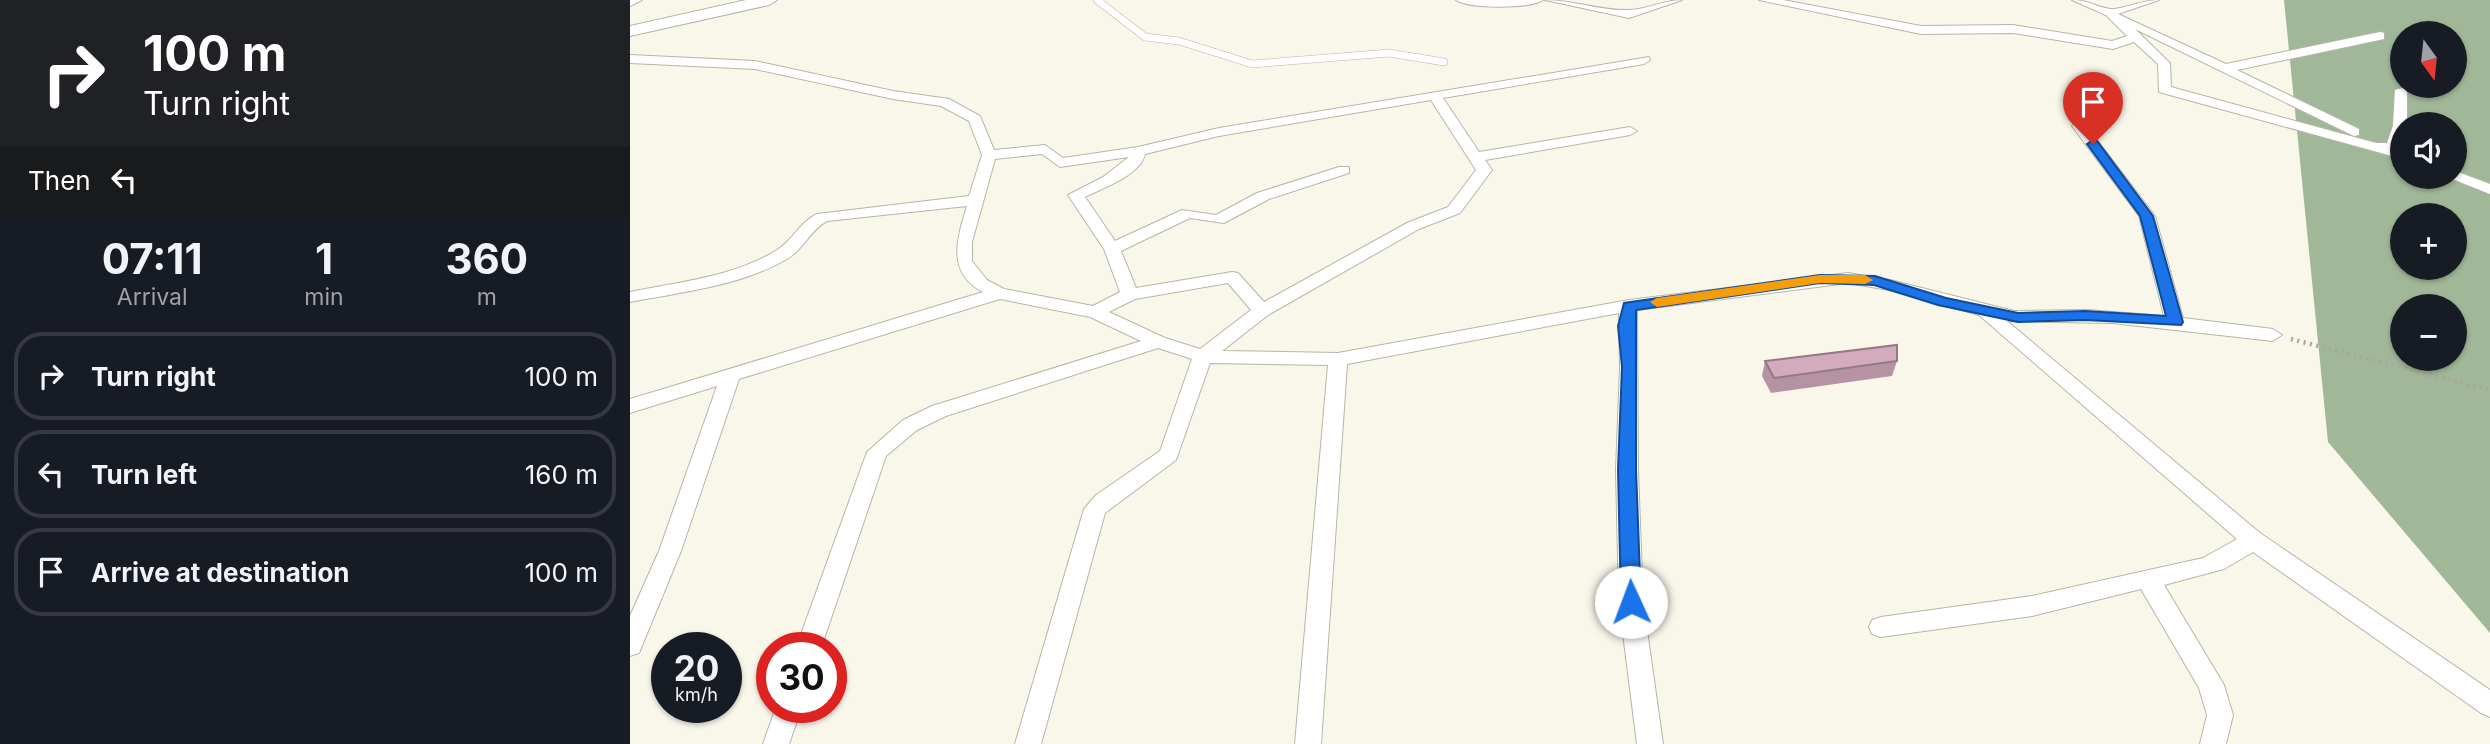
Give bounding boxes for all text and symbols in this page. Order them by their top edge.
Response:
north arrow [2390,21,2468,98]
map controls [2390,21,2467,371]
text: 100 m [143,24,287,83]
icon: right [28,28,119,119]
pin [2063,72,2123,144]
icon: arrive [2074,83,2112,121]
text: Turn right [143,84,290,123]
button: sound [2390,112,2467,189]
icon: left [105,161,143,199]
text: Then [28,165,91,196]
button: + [2390,203,2467,280]
text: 07:11 [102,233,203,284]
text: 1 [315,233,333,284]
text: 360 [445,233,528,284]
text: Arrival [117,283,188,311]
text: min [304,283,344,311]
text: m [477,283,497,311]
button: − [2390,294,2467,371]
icon: right [32,357,70,395]
text: Turn right [91,361,216,392]
text: 100 m [525,361,598,392]
icon: left [32,455,70,493]
text: Turn left [91,459,197,490]
text: 160 m [525,459,598,490]
icon: arrive [32,553,70,591]
text: Arrive at destination [91,557,350,588]
text: 100 m [525,557,598,588]
position arrow [1594,565,1668,639]
speed limit sign: 30 [756,632,847,723]
text: 20 [674,647,719,689]
text: km/h [675,684,718,705]

